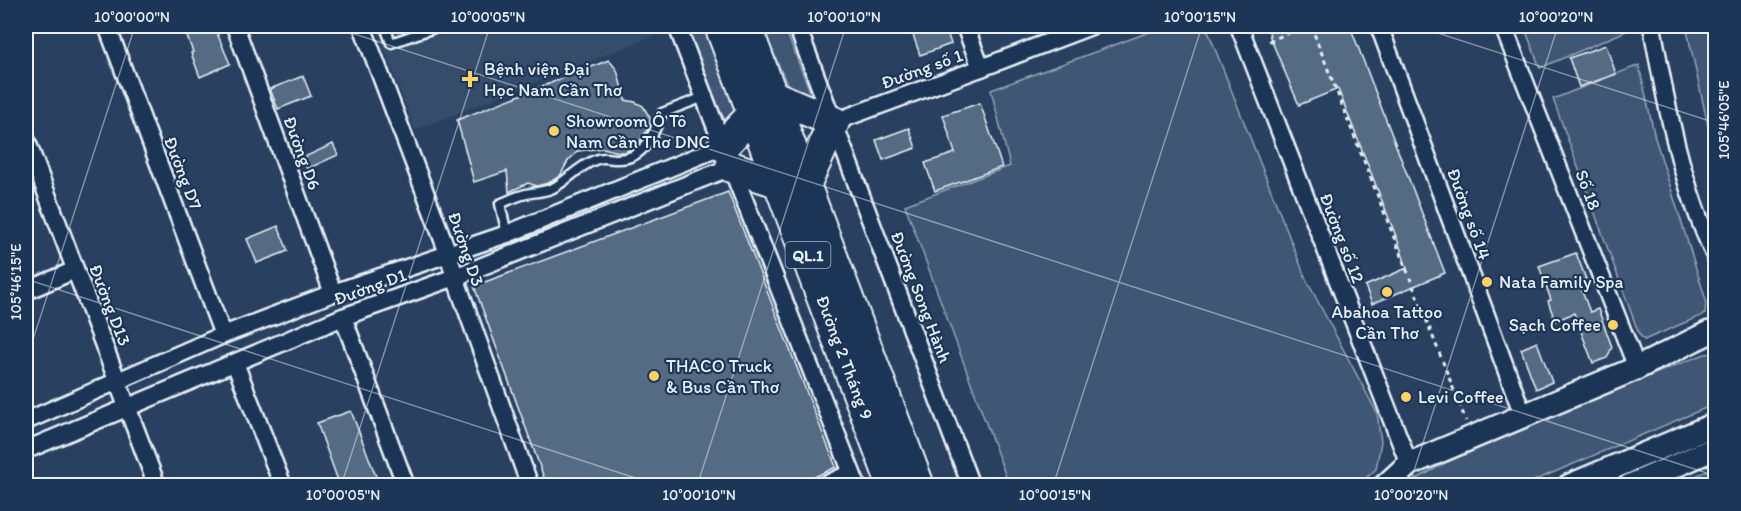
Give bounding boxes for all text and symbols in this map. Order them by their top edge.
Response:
text: 10°00'00"N [94,8,170,26]
text: 10°00'05"N [451,8,525,26]
text: 10°00'10"N [807,8,881,26]
text: 10°00'15"N [1164,8,1236,26]
text: 10°00'20"N [1519,8,1593,26]
street label: Đường số 1 [878,44,966,94]
place label: Bệnh viện Đại Học Nam Cần Thơ [484,58,623,101]
marker: Bệnh viện Đại Học Nam Cần Thơ [461,70,479,88]
text: 105°46'05"E [1715,80,1733,160]
place label: Showroom Ô Tô Nam Cần Thơ DNC [566,110,710,153]
street label: Đường D6 [279,113,325,193]
marker: Showroom Ô Tô Nam Cần Thơ DNC [547,124,561,138]
street label: Đường D7 [159,133,207,213]
street label: Đường số 14 [1442,165,1496,263]
street label: Số 18 [1570,167,1606,213]
street label: Đường số 12 [1315,190,1369,287]
street label: Đường D3 [443,209,489,289]
street label: Đường Song Hành [886,228,956,366]
road number: QL.1 [786,242,830,268]
text: 105°46'15"E [7,244,25,320]
street label: Đường D13 [84,261,136,349]
street label: Đường D1 [331,264,409,310]
place label: Nata Family Spa [1499,271,1623,293]
marker: Nata Family Spa [1480,275,1494,289]
marker: Abahoa Tattoo Cần Thơ [1380,285,1394,299]
street label: Đường 2 Tháng 9 [811,292,878,422]
place label: Abahoa Tattoo Cần Thơ [1332,301,1442,344]
place label: Sạch Coffee [1509,314,1601,336]
marker: Sạch Coffee [1606,318,1620,332]
place label: THACO Truck & Bus Cần Thơ [666,355,780,398]
marker: THACO Truck & Bus Cần Thơ [647,369,661,383]
place label: Levi Coffee [1418,386,1504,408]
marker: Levi Coffee [1399,390,1413,404]
text: 10°00'05"N [306,486,380,504]
text: 10°00'10"N [662,486,736,504]
text: 10°00'15"N [1019,486,1091,504]
text: 10°00'20"N [1374,486,1448,504]

